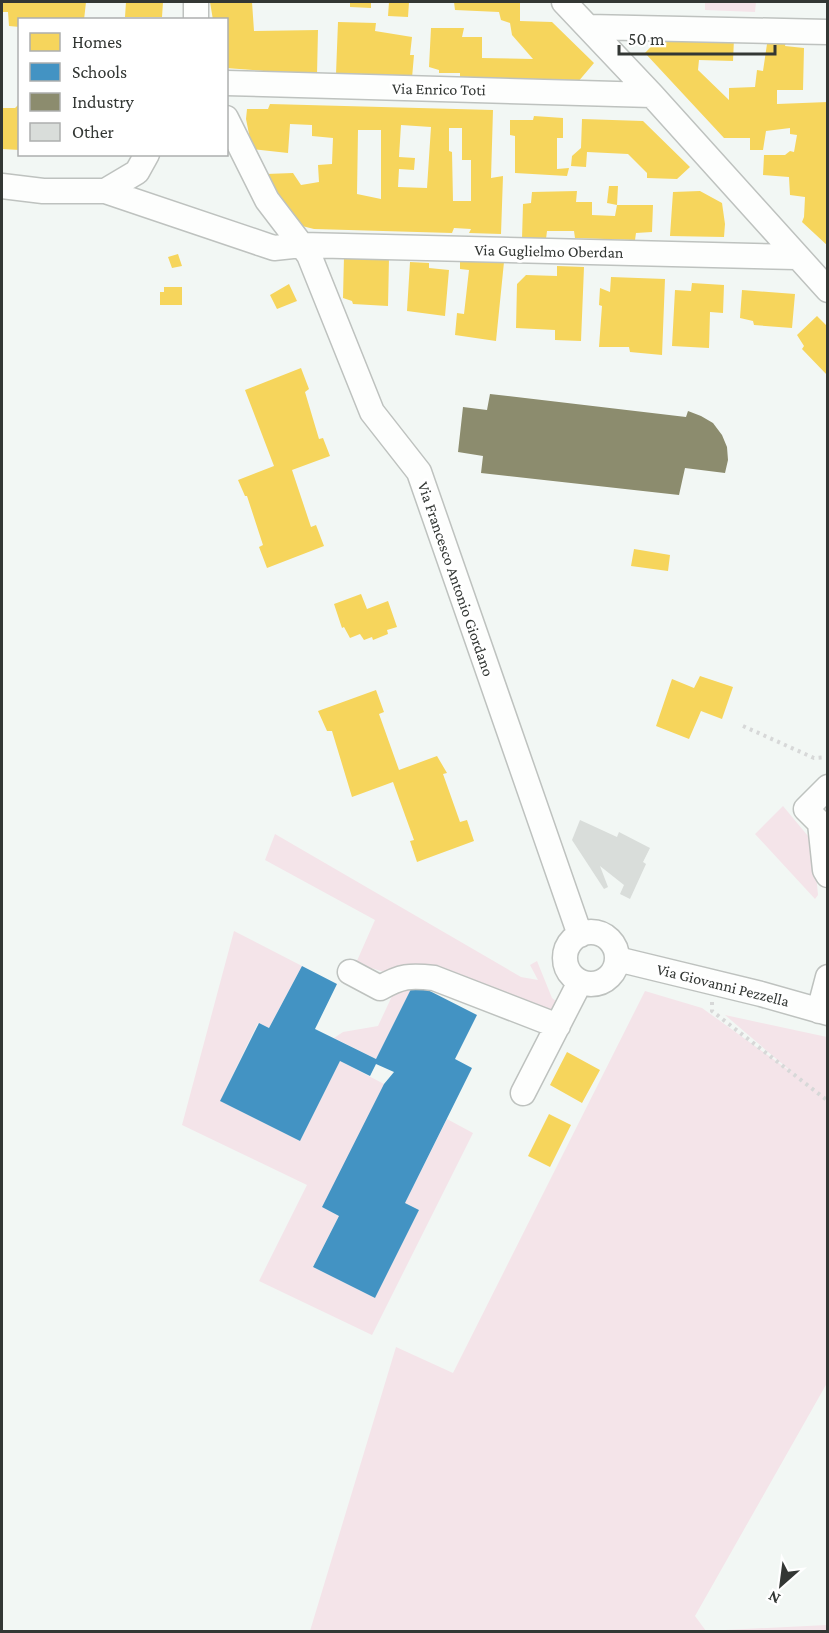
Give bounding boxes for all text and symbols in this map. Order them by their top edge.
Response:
legend [18,18,228,156]
scale bar [619,18,775,56]
text: 50 m [628,29,665,49]
text: Homes [72,32,122,52]
text: Schools [72,62,127,82]
street label: Via Enrico Toti [392,80,486,98]
text: Industry [72,92,135,112]
text: Other [72,122,115,142]
street label: Via Guglielmo Oberdan [474,241,624,262]
street label: Via Francesco Antonio Giordano [415,480,497,679]
street label: Via Giovanni Pezzella [655,960,792,1010]
north arrow [751,1555,811,1615]
text: N [765,1588,783,1608]

